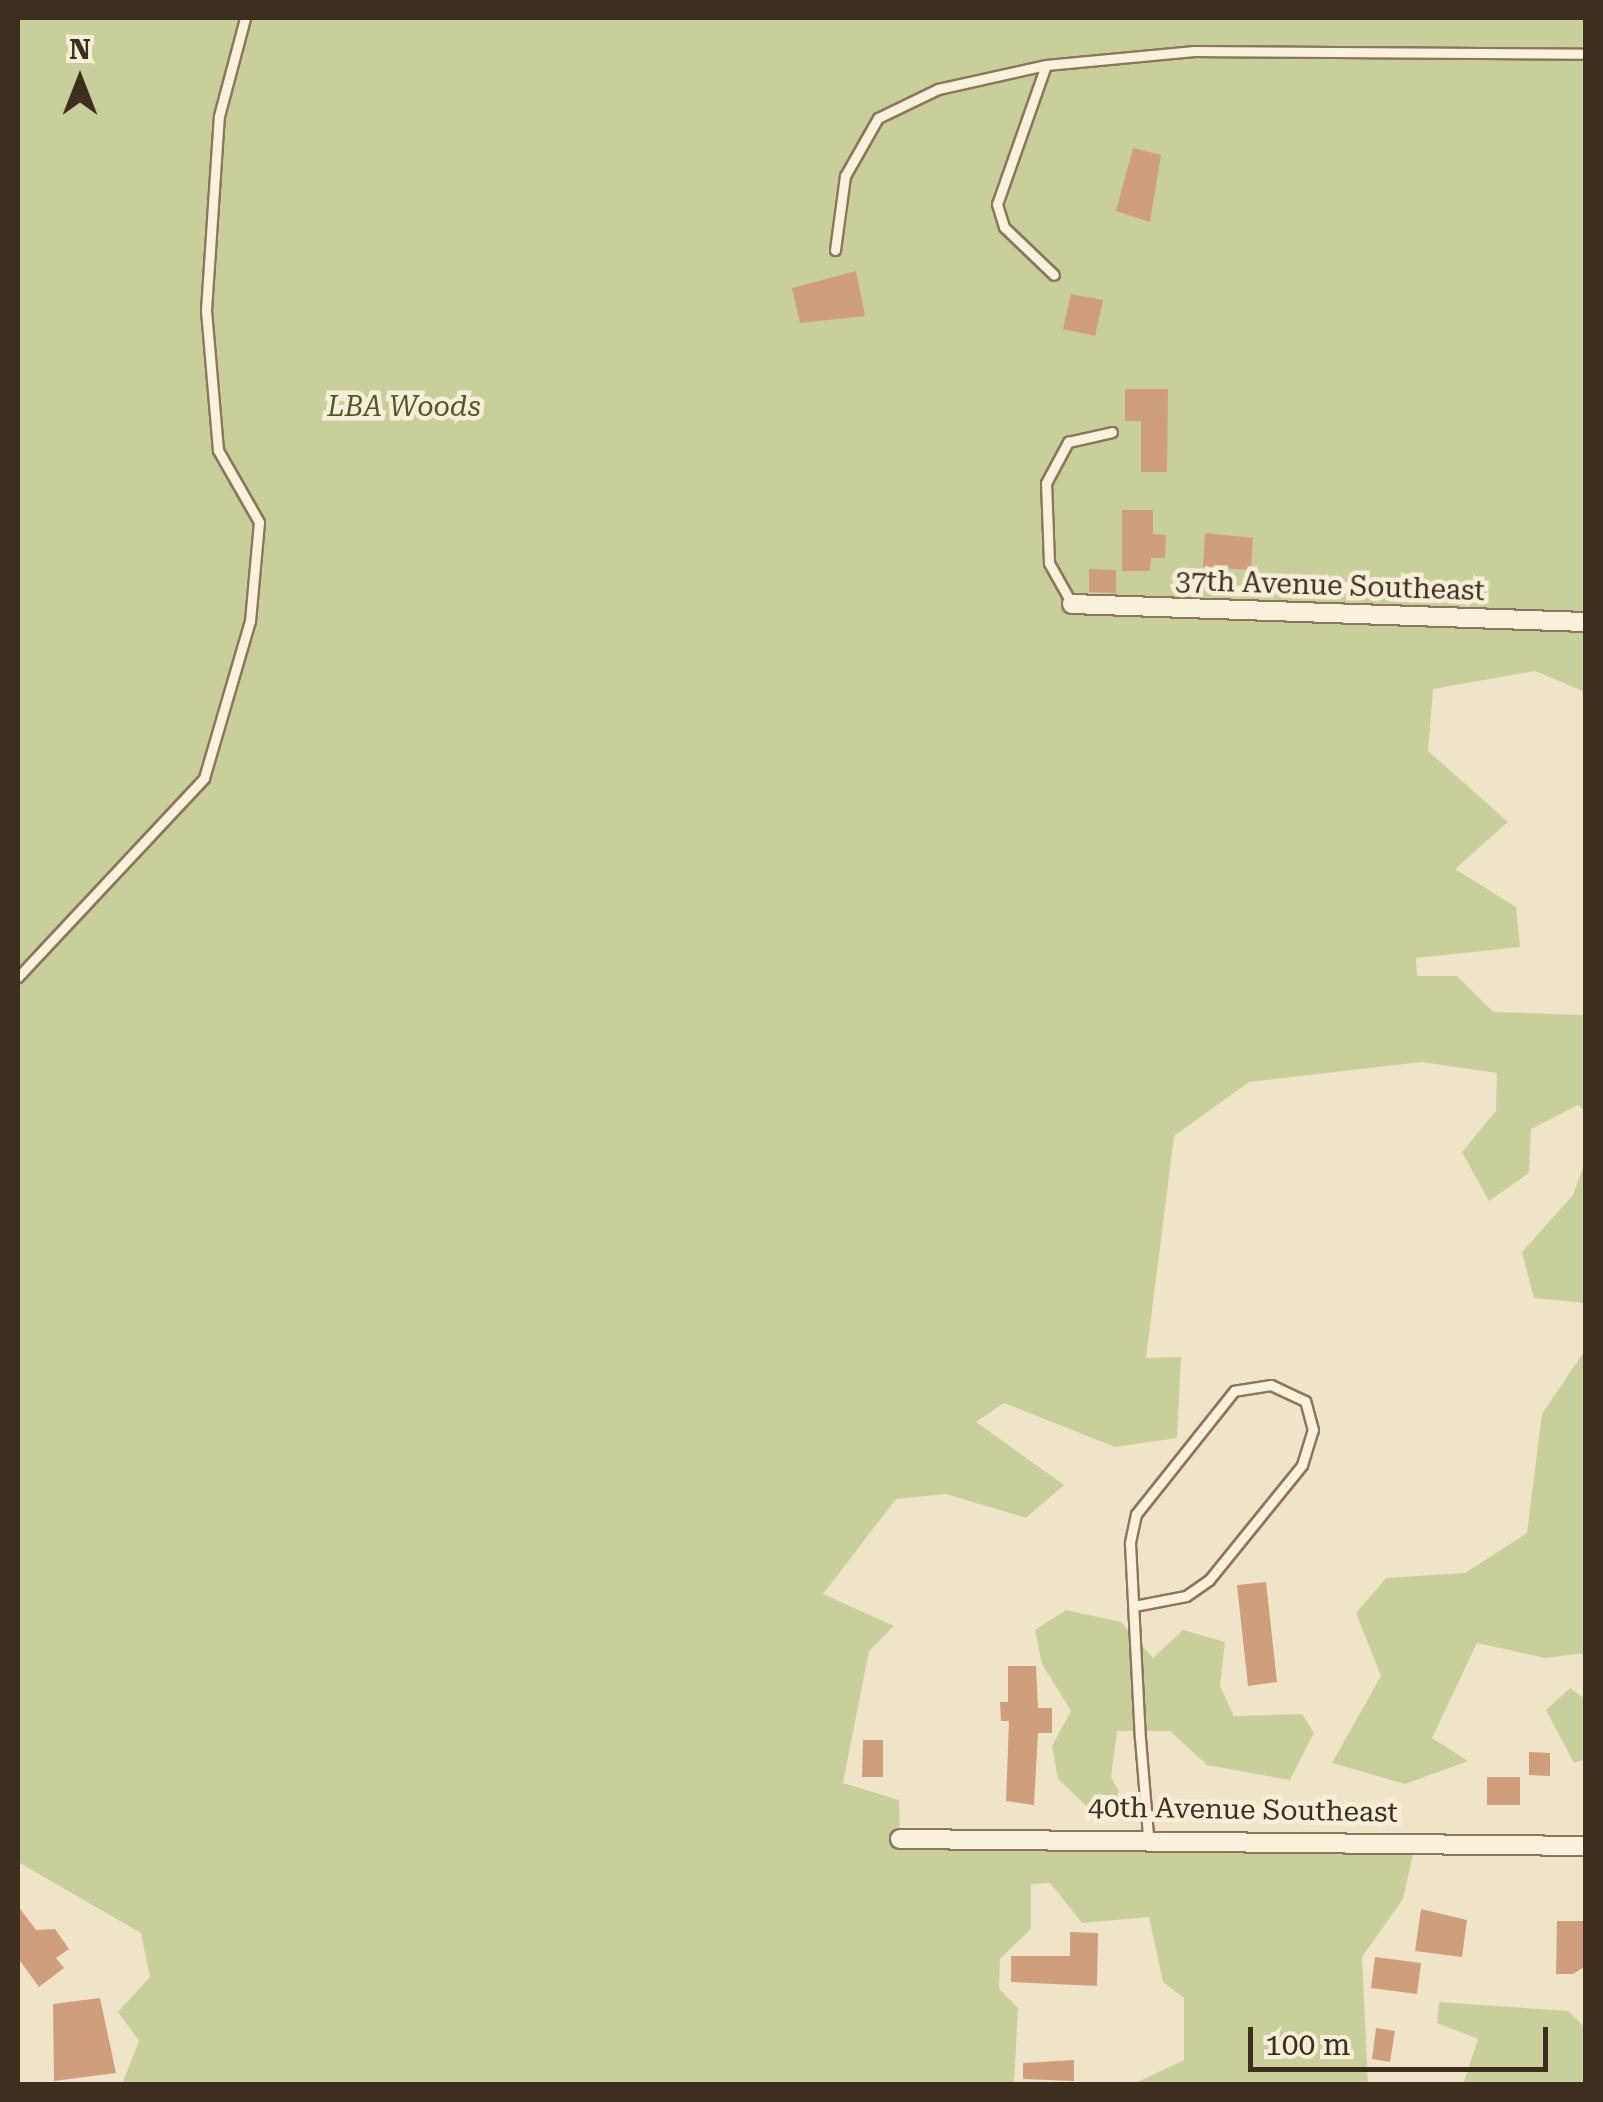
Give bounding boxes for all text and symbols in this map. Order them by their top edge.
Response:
north arrow [30,30,130,130]
text: N [69,33,91,66]
park label: LBA Woods [327,390,481,424]
street label: 37th Avenue Southeast [1175,564,1485,608]
street label: 40th Avenue Southeast [1088,1791,1398,1829]
scale bar [1253,2007,1553,2069]
text: 100 m [1265,2027,1350,2062]

